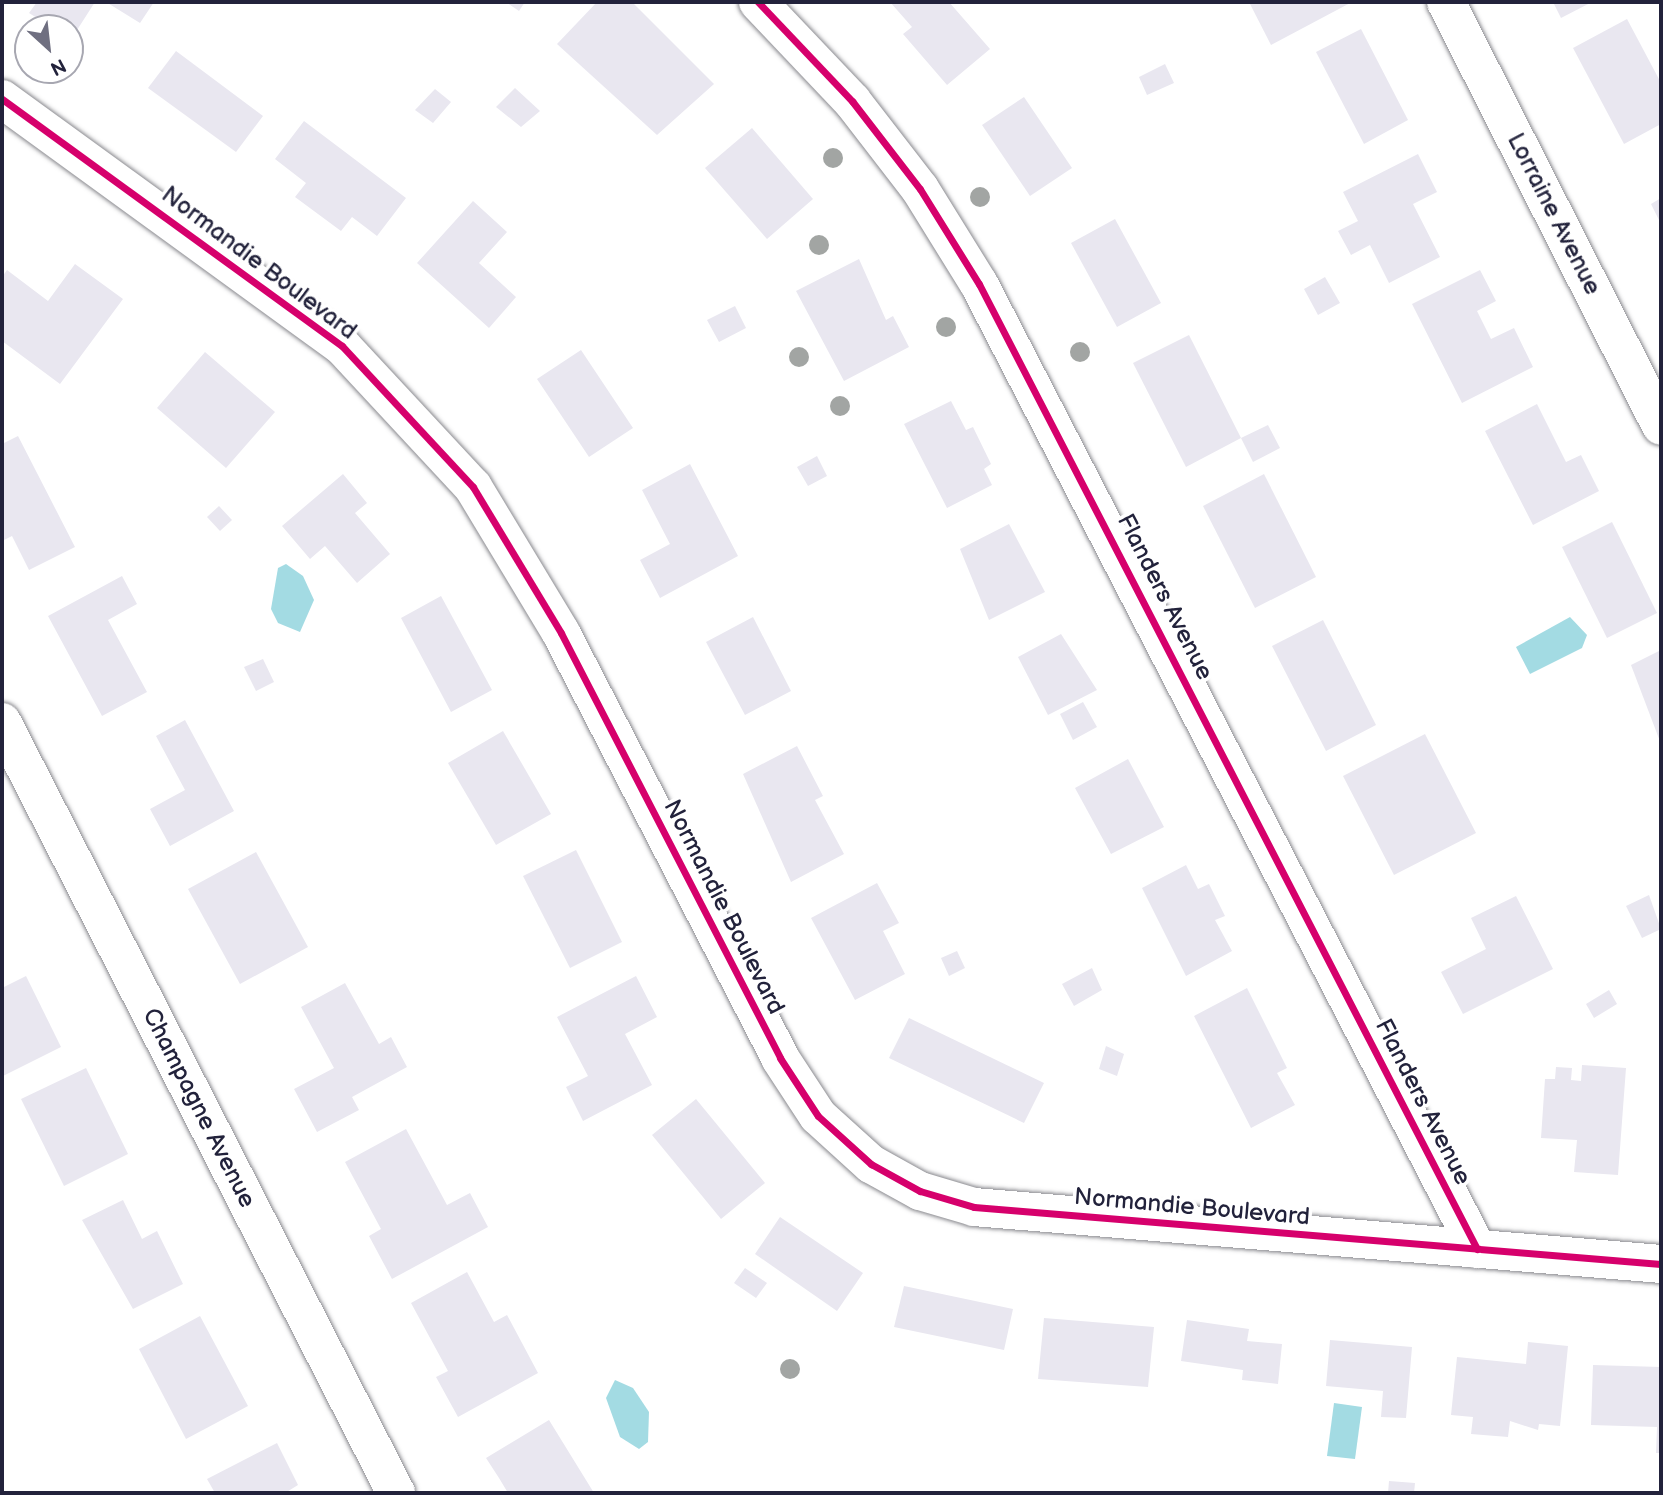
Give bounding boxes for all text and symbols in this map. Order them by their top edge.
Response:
north arrow [14,14,84,84]
text: N [46,53,69,80]
street label: Lorraine Avenue [1501,128,1607,300]
street label: Normandie Boulevard [156,180,362,346]
street label: Flanders Avenue [1111,509,1219,685]
street label: Normandie Boulevard [657,795,791,1019]
street label: Champagne Avenue [136,1003,262,1213]
street label: Flanders Avenue [1369,1014,1477,1190]
street label: Normandie Boulevard [1073,1182,1311,1232]

